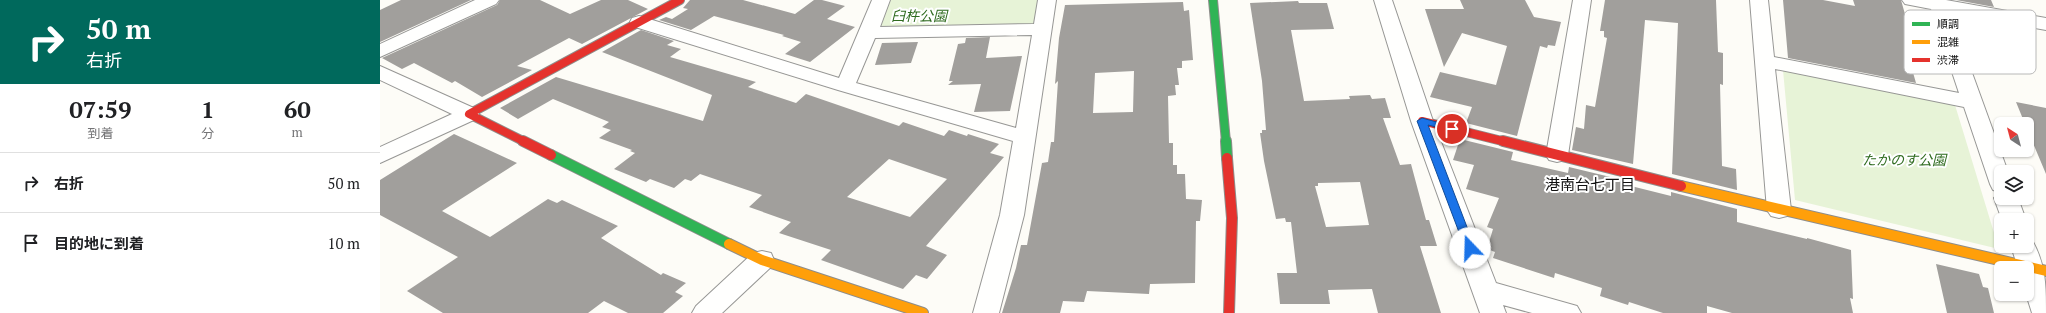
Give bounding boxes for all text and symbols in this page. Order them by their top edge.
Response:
park label: 臼杵公園 [891,6,949,25]
text: 50 m [86,10,151,47]
legend [1904,10,2036,74]
icon: right [20,16,72,68]
text: 順調 [1937,17,1959,31]
text: 混雑 [1937,35,1959,49]
text: 右折 [86,48,122,72]
text: 渋滞 [1937,53,1959,67]
text: 07:59 [69,93,132,125]
text: 1 [201,93,214,125]
text: 60 [284,93,311,125]
pin [1435,112,1469,146]
north arrow [1994,117,2034,157]
map controls [1994,117,2034,301]
icon: arrive [1441,118,1463,140]
text: m [292,123,303,141]
text: 到着 [87,124,113,142]
text: 分 [201,124,214,142]
park label: たかのす公園 [1862,150,1948,169]
button: layers [1994,165,2034,205]
icon: right [20,172,42,194]
text: 右折 [54,173,84,193]
text: 50 m [327,173,360,193]
district label: 港南台七丁目 [1545,174,1635,194]
button: + [1994,213,2034,253]
position arrow [1449,227,1491,269]
icon: arrive [20,232,42,254]
text: 目的地に到着 [54,233,144,253]
text: 10 m [327,233,360,253]
button: − [1994,261,2034,301]

